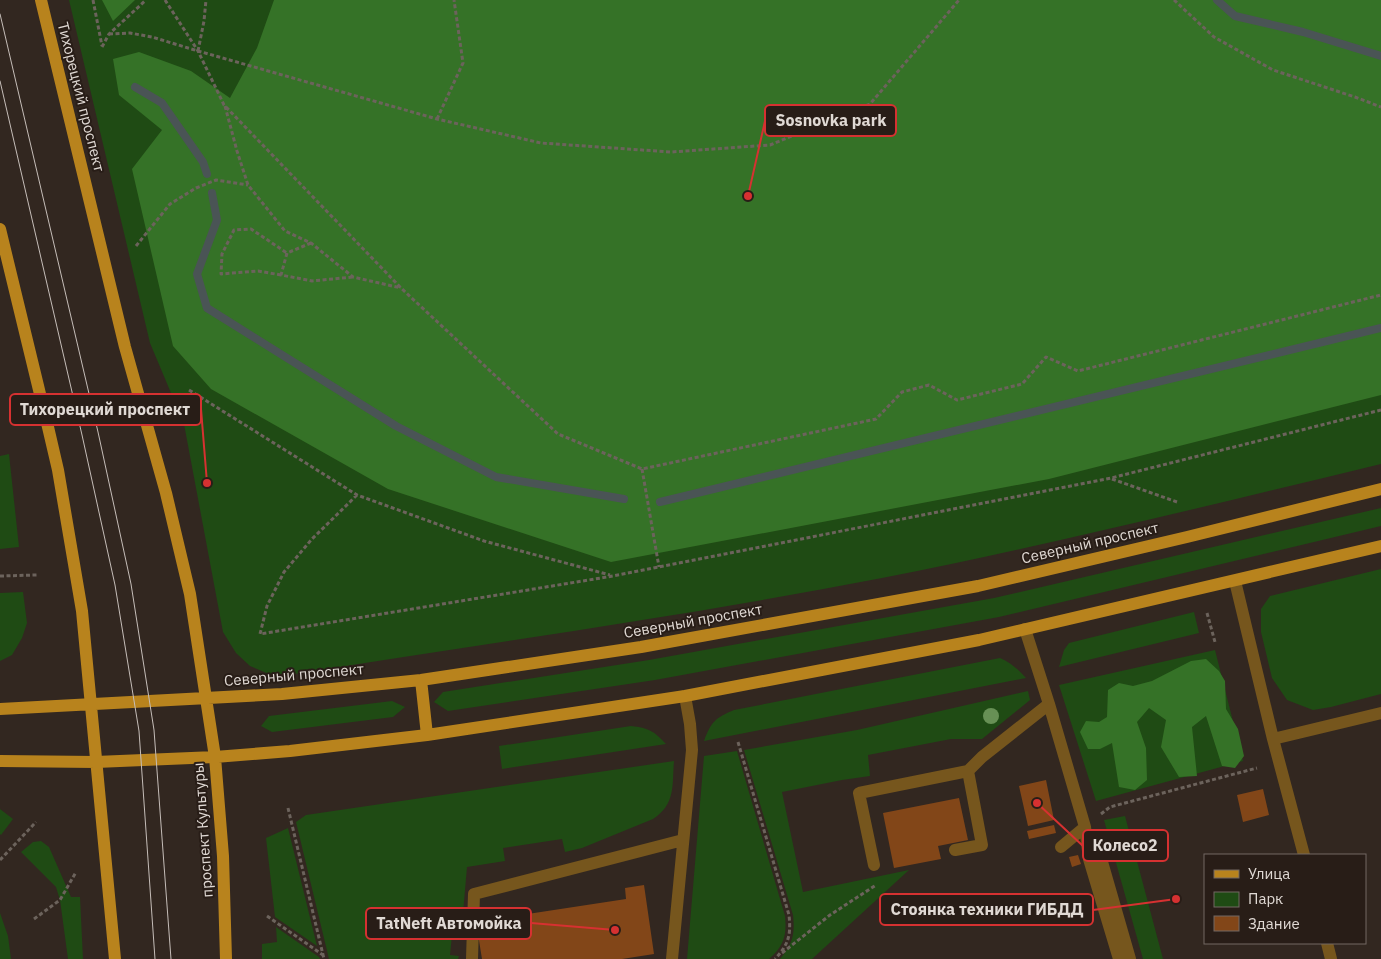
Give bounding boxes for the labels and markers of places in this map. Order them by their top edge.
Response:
callout: Sosnovka park [765,105,896,136]
callout: Тихорецкий проспект [10,394,201,425]
callout: Колесо2 [1083,830,1168,861]
callout: Стоянка техники ГИБДД [880,894,1093,925]
callout: TatNeft Автомойка [366,908,531,939]

